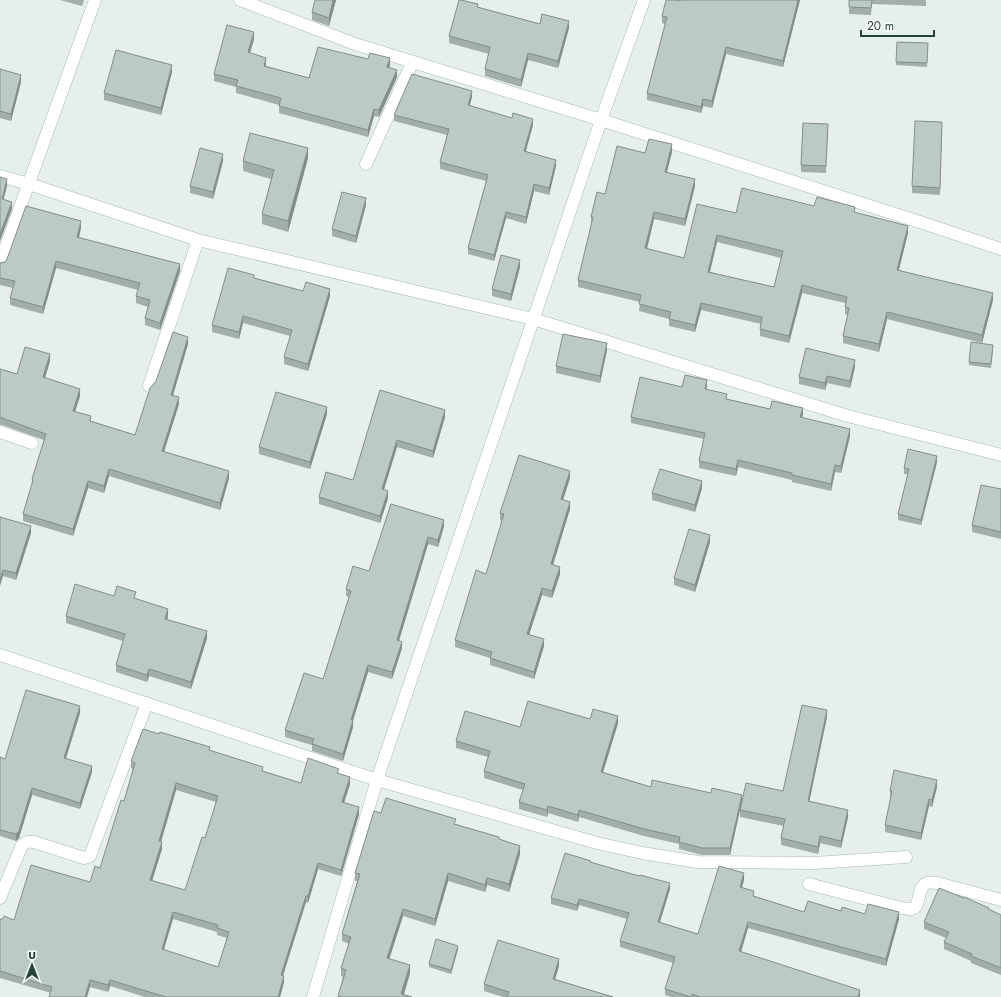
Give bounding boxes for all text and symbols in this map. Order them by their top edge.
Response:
scale bar [861,12,934,38]
text: 20 m [867,17,894,35]
north arrow [12,945,52,985]
text: U [28,947,36,963]

